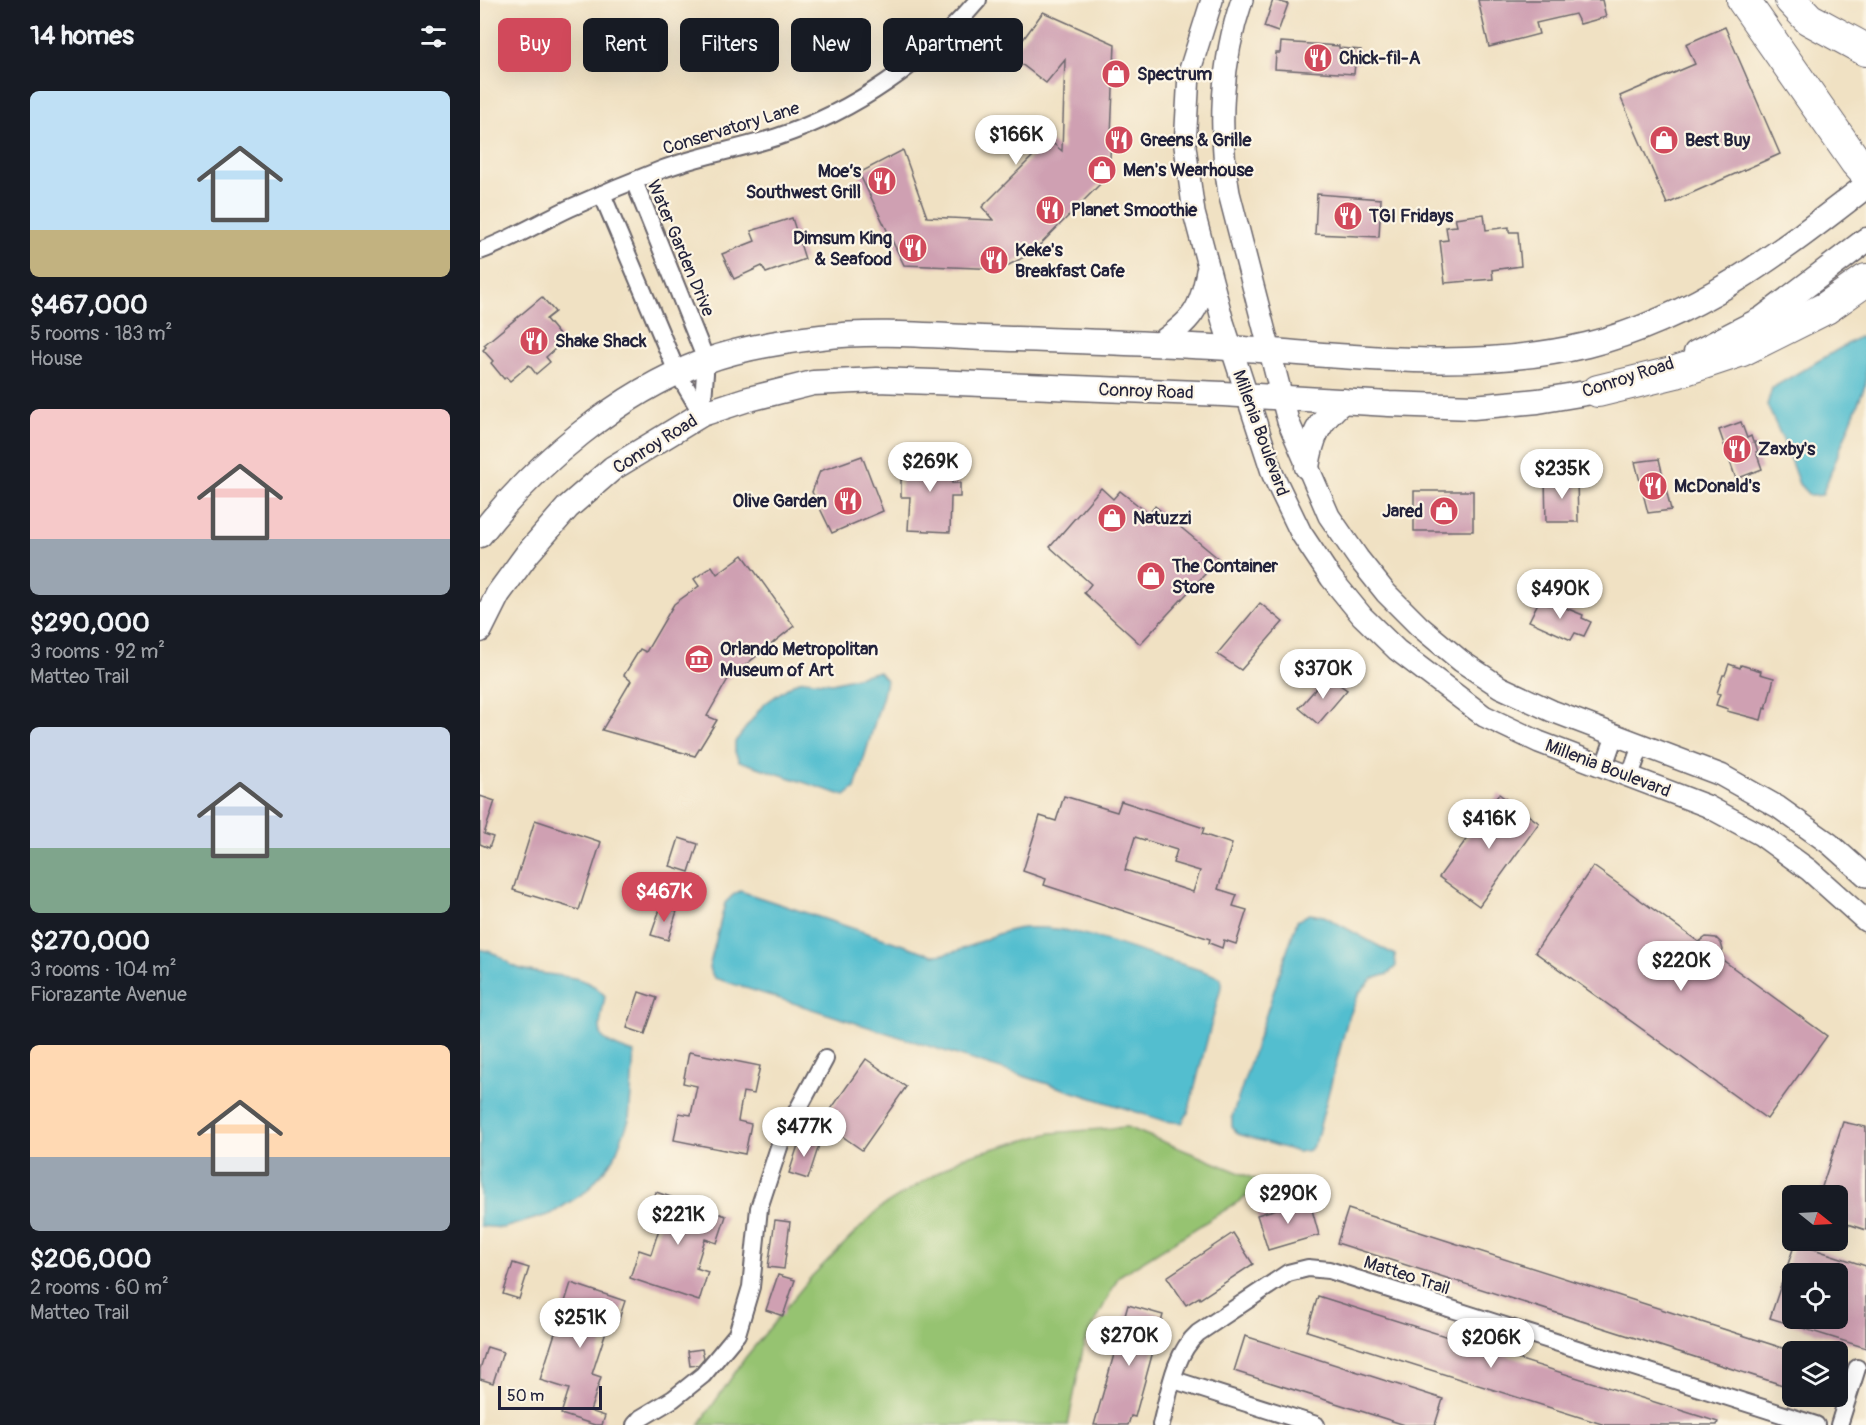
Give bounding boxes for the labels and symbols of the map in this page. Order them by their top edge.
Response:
restaurant icon: Chick-fil-A [1302,42,1334,74]
place label: Chick-fil-A [1339,47,1421,70]
shop icon: Spectrum [1100,58,1132,90]
place label: Spectrum [1137,63,1212,86]
street label: Conservatory Lane [660,97,802,160]
pin: $166K [974,115,1058,166]
restaurant icon: Greens & Grille [1103,124,1135,156]
shop icon: Best Buy [1648,124,1680,156]
place label: Greens & Grille [1140,129,1252,152]
place label: Best Buy [1685,129,1751,152]
shop icon: Men's Wearhouse [1086,154,1118,186]
place label: Men's Wearhouse [1123,159,1254,182]
place label: Moe’s Southwest Grill [746,160,862,204]
restaurant icon: Moe’s Southwest Grill [866,165,898,197]
street label: Water Garden Drive [641,176,720,320]
restaurant icon: Planet Smoothie [1034,194,1066,226]
place label: Planet Smoothie [1071,199,1198,222]
restaurant icon: TGI Fridays [1332,200,1364,232]
place label: TGI Fridays [1368,205,1454,228]
place label: Dimsum King & Seafood [793,227,892,271]
restaurant icon: Dimsum King & Seafood [897,232,929,264]
place label: Keke's Breakfast Cafe [1015,239,1126,283]
restaurant icon: Keke's Breakfast Cafe [978,244,1010,276]
restaurant icon: Shake Shack [518,325,550,357]
place label: Shake Shack [555,330,647,353]
street label: Conroy Road [1579,352,1677,403]
street label: Millenia Boulevard [1227,367,1294,499]
street label: Conroy Road [1098,378,1194,405]
street label: Conroy Road [609,409,702,479]
restaurant icon: Zaxby's [1721,433,1753,465]
place label: Zaxby's [1758,438,1816,461]
pin: $269K [888,442,972,493]
pin: $235K [1520,449,1604,500]
restaurant icon: McDonald's [1637,470,1669,502]
place label: McDonald's [1674,475,1761,498]
restaurant icon: Olive Garden [832,485,864,517]
place label: Olive Garden [733,490,827,513]
shop icon: Jared [1428,495,1460,527]
place label: Jared [1382,500,1423,523]
shop icon: Natuzzi [1096,502,1128,534]
place label: Natuzzi [1133,507,1191,530]
place label: The Container Store [1171,555,1279,599]
shop icon: The Container Store [1135,560,1167,592]
pin: $490K [1518,569,1602,620]
place label: Orlando Metropolitan Museum of Art [720,638,878,682]
museum icon: Orlando Metropolitan Museum of Art [683,643,715,675]
pin: $370K [1281,649,1365,700]
street label: Millenia Boulevard [1542,734,1674,803]
pin: $416K [1447,799,1531,850]
pin: $467K [622,872,706,923]
pin: $220K [1639,941,1723,992]
pin: $477K [762,1107,846,1158]
pin: $290K [1246,1174,1330,1225]
north arrow [1782,1185,1848,1251]
pin: $221K [636,1195,720,1246]
street label: Matteo Trail [1361,1251,1453,1300]
pin: $251K [538,1298,622,1349]
pin: $270K [1087,1316,1171,1367]
pin: $206K [1449,1318,1533,1369]
scale bar [498,1383,602,1410]

